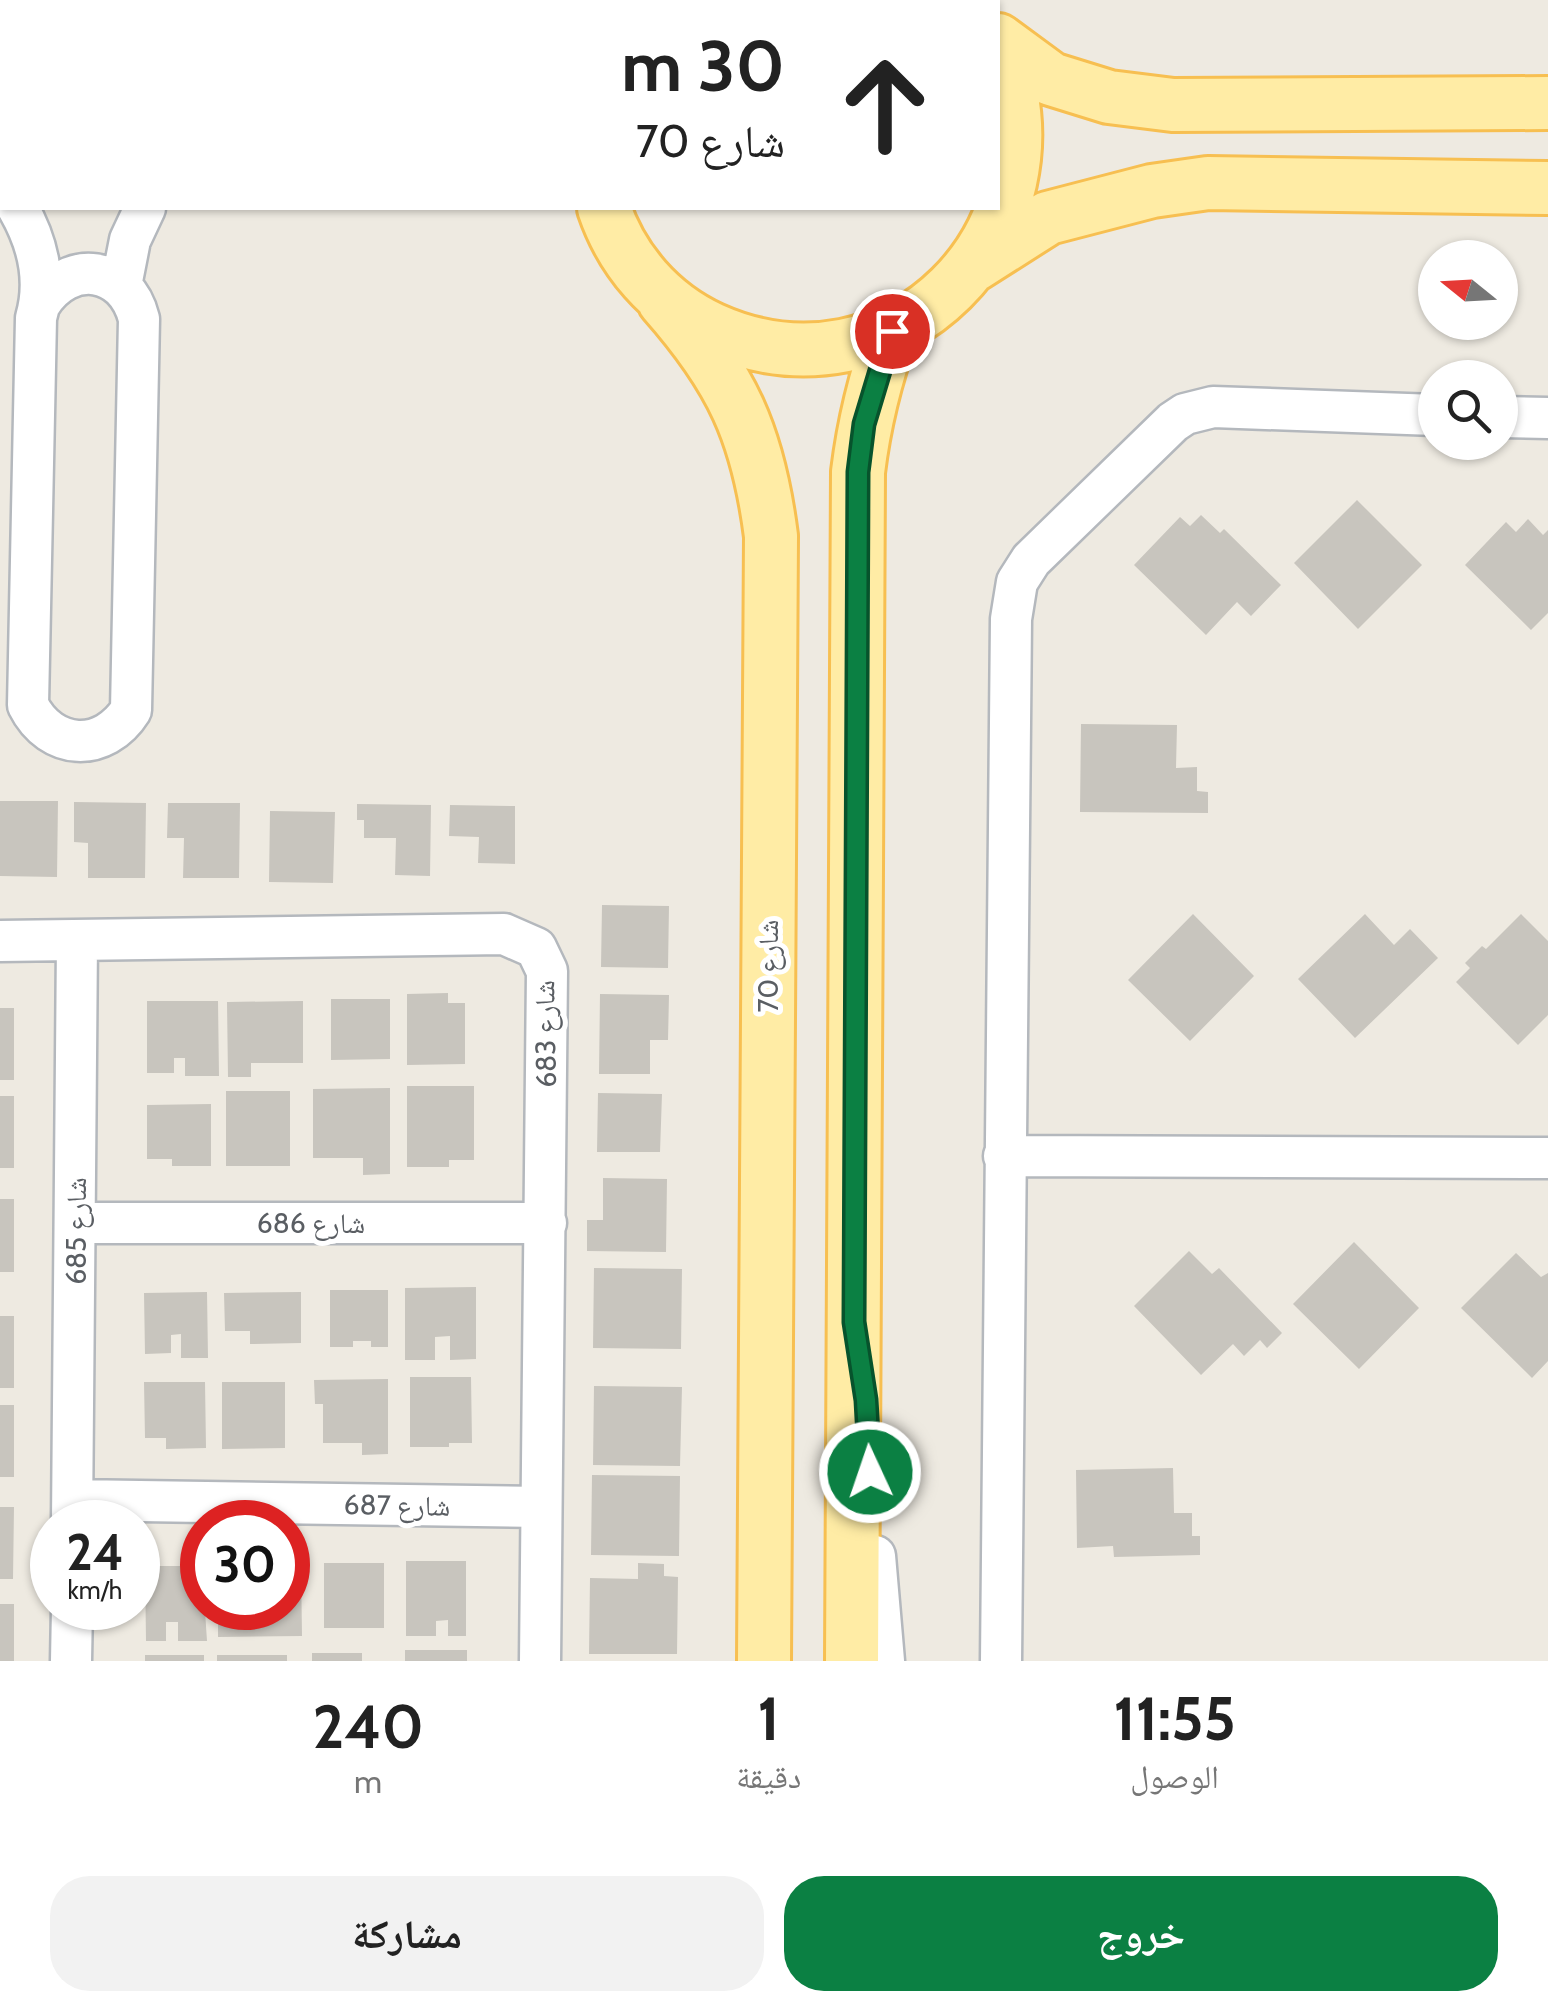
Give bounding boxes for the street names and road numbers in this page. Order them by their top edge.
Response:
street label: شارع 70 [751,920,786,1012]
street label: شارع 683 [527,980,564,1088]
street label: شارع 685 [59,1177,94,1285]
street label: شارع 686 [257,1206,365,1241]
street label: شارع 687 [343,1487,451,1524]

